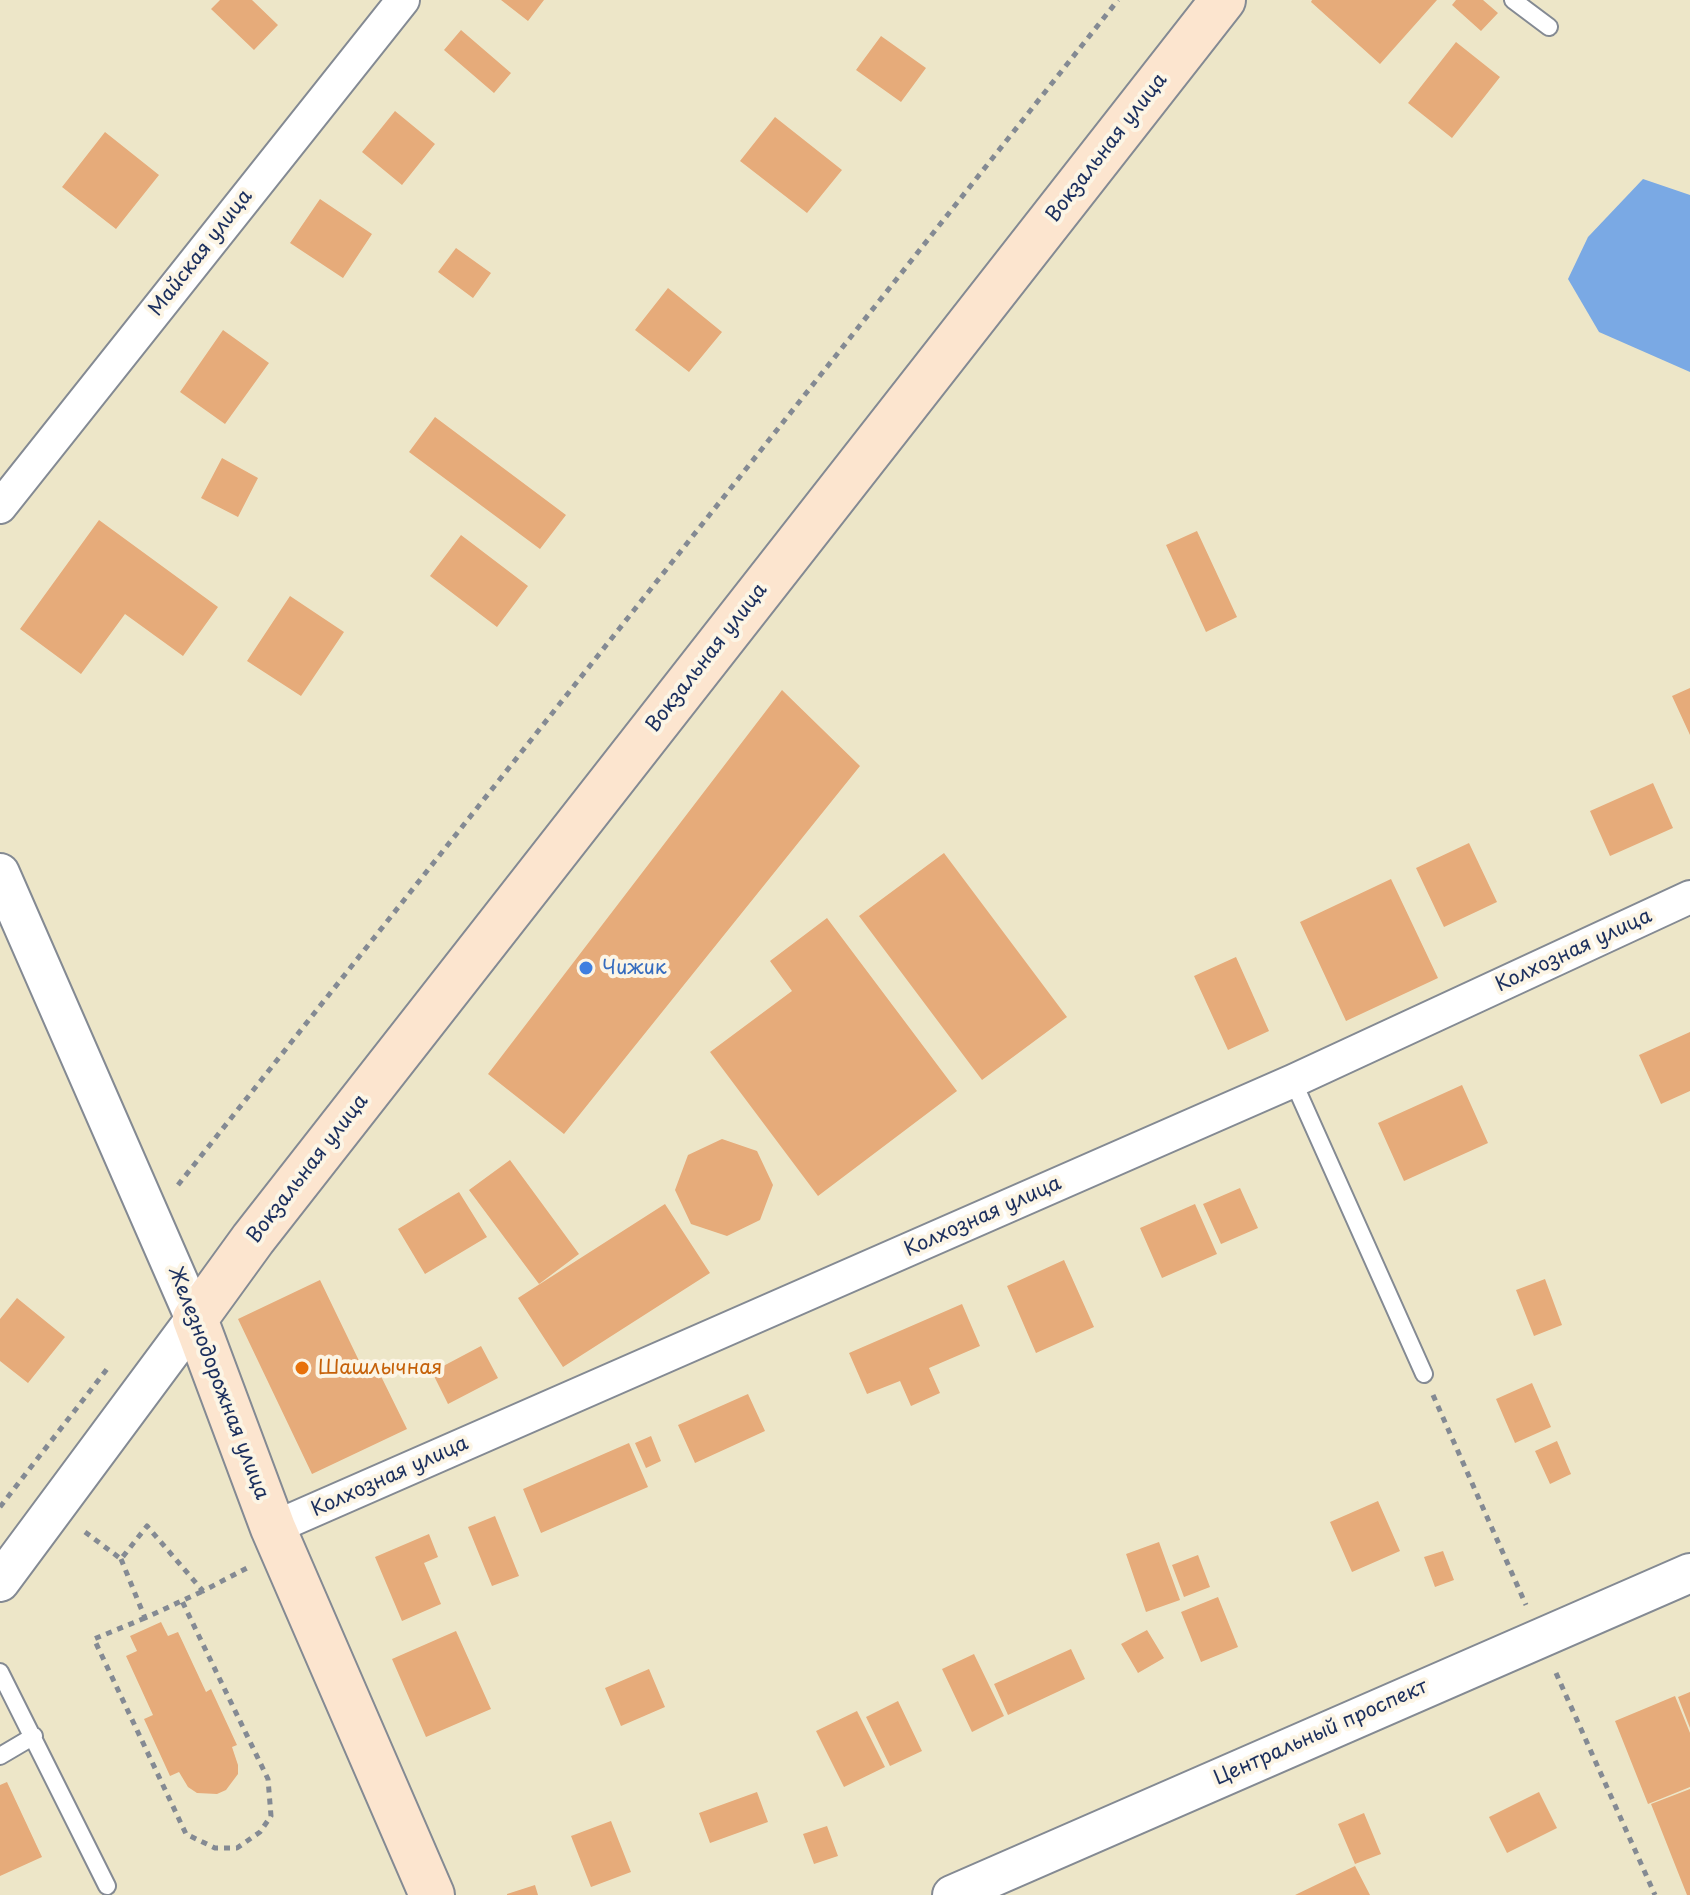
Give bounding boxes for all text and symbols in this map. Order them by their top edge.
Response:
street label: Вокзальная улица [1041,69,1173,227]
street label: Майская улица [144,185,258,321]
street label: Вокзальная улица [641,579,773,737]
street label: Колхозная улица [1492,904,1656,998]
place label: Чижик [602,956,667,980]
marker: Чижик [577,959,595,977]
street label: Вокзальная улица [242,1090,374,1248]
street label: Колхозная улица [901,1172,1065,1262]
street label: Железнодорожная улица [162,1263,274,1503]
place label: Шашлычная [318,1356,442,1380]
marker: Шашлычная [293,1359,311,1377]
street label: Колхозная улица [308,1432,472,1522]
street label: Центральный проспект [1211,1675,1431,1791]

